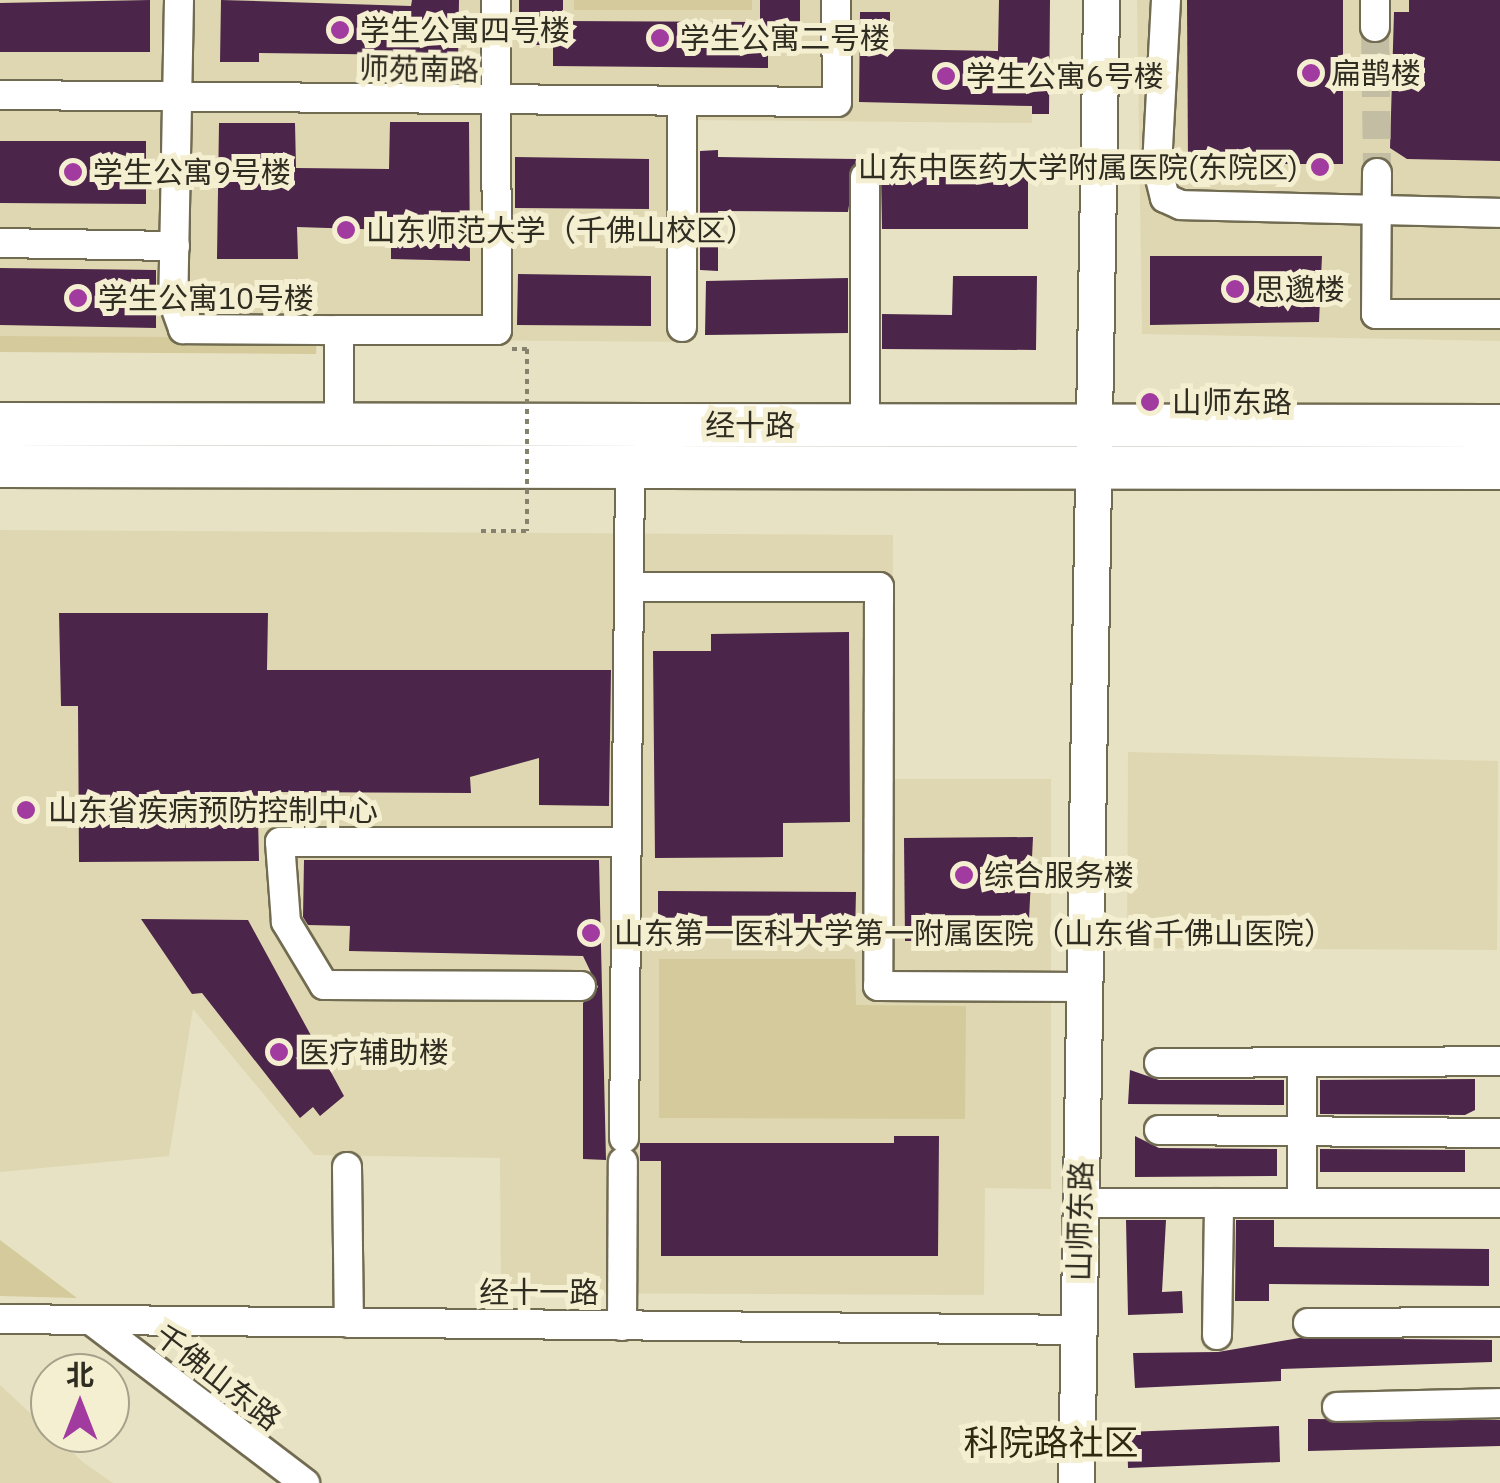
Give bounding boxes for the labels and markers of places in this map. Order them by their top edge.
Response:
place label: 学生公寓四号楼 [360,12,570,48]
marker: 学生公寓四号楼 [329,19,351,41]
place label: 学生公寓二号楼 [680,20,890,56]
marker: 学生公寓二号楼 [649,27,671,49]
place label: 扁鹊楼 [1331,55,1421,91]
place label: 学生公寓6号楼 [966,58,1164,94]
marker: 扁鹊楼 [1300,62,1322,84]
marker: 学生公寓6号楼 [935,65,957,87]
place label: 山东中医药大学附属医院(东院区) [858,149,1298,185]
place label: 学生公寓9号楼 [93,154,291,190]
marker: 山东中医药大学附属医院(东院区) [1307,154,1333,180]
marker: 学生公寓9号楼 [62,161,84,183]
place label: 山东师范大学（千佛山校区） [366,212,756,248]
marker: 山东师范大学（千佛山校区） [335,219,357,241]
place label: 思邈楼 [1255,271,1345,307]
marker: 思邈楼 [1224,278,1246,300]
place label: 学生公寓10号楼 [98,280,314,316]
marker: 学生公寓10号楼 [67,287,89,309]
place label: 山师东路 [1172,384,1292,420]
marker: 山师东路 [1137,389,1163,415]
place label: 山东省疾病预防控制中心 [48,792,378,828]
marker: 山东省疾病预防控制中心 [13,797,39,823]
place label: 综合服务楼 [984,857,1134,893]
marker: 综合服务楼 [953,864,975,886]
place label: 山东第一医科大学第一附属医院（山东省千佛山医院） [614,915,1334,951]
marker: 山东第一医科大学第一附属医院（山东省千佛山医院） [578,920,604,946]
place label: 医疗辅助楼 [299,1034,449,1070]
marker: 医疗辅助楼 [268,1041,290,1063]

